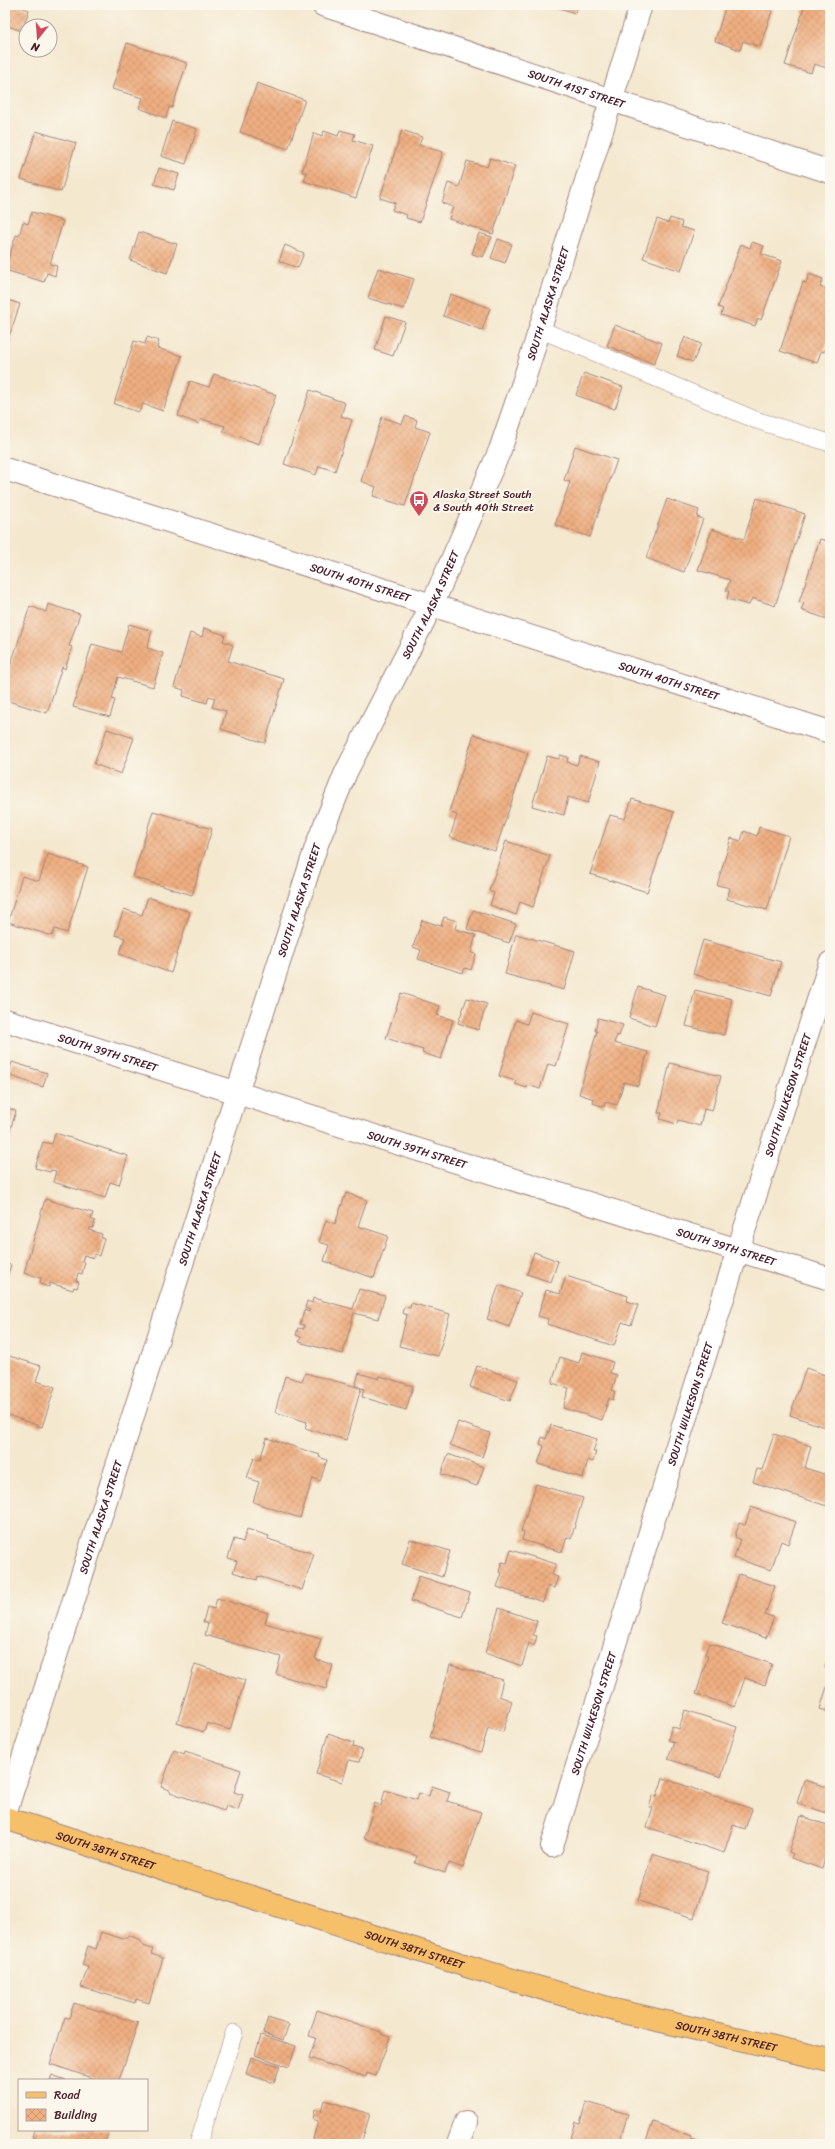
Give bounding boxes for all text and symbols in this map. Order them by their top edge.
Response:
north arrow [18,18,58,58]
text: N [28,37,43,58]
street label: SOUTH 41ST STREET [525,64,628,114]
street label: SOUTH ALASKA STREET [521,243,575,363]
place label: Alaska Street South & South 40th Street [432,485,534,517]
bus stop icon: Alaska Street South & South 40th Street [408,489,430,517]
street label: SOUTH ALASKA STREET [396,546,465,662]
street label: SOUTH 40TH STREET [308,557,414,607]
street label: SOUTH 40TH STREET [616,656,722,706]
street label: SOUTH ALASKA STREET [272,840,326,959]
street label: SOUTH 39TH STREET [56,1028,161,1077]
street label: SOUTH WILKESON STREET [759,1031,816,1159]
street label: SOUTH 39TH STREET [365,1125,470,1174]
street label: SOUTH ALASKA STREET [173,1148,227,1268]
street label: SOUTH 39TH STREET [674,1222,779,1271]
street label: SOUTH WILKESON STREET [662,1339,718,1468]
street label: SOUTH ALASKA STREET [73,1457,128,1576]
street label: SOUTH WILKESON STREET [565,1649,622,1777]
street label: SOUTH 38TH STREET [54,1825,159,1875]
street label: SOUTH 38TH STREET [362,1924,467,1974]
street label: SOUTH 38TH STREET [674,2015,780,2057]
legend [18,2079,148,2131]
text: Road [54,2084,81,2106]
text: Building [54,2104,97,2126]

